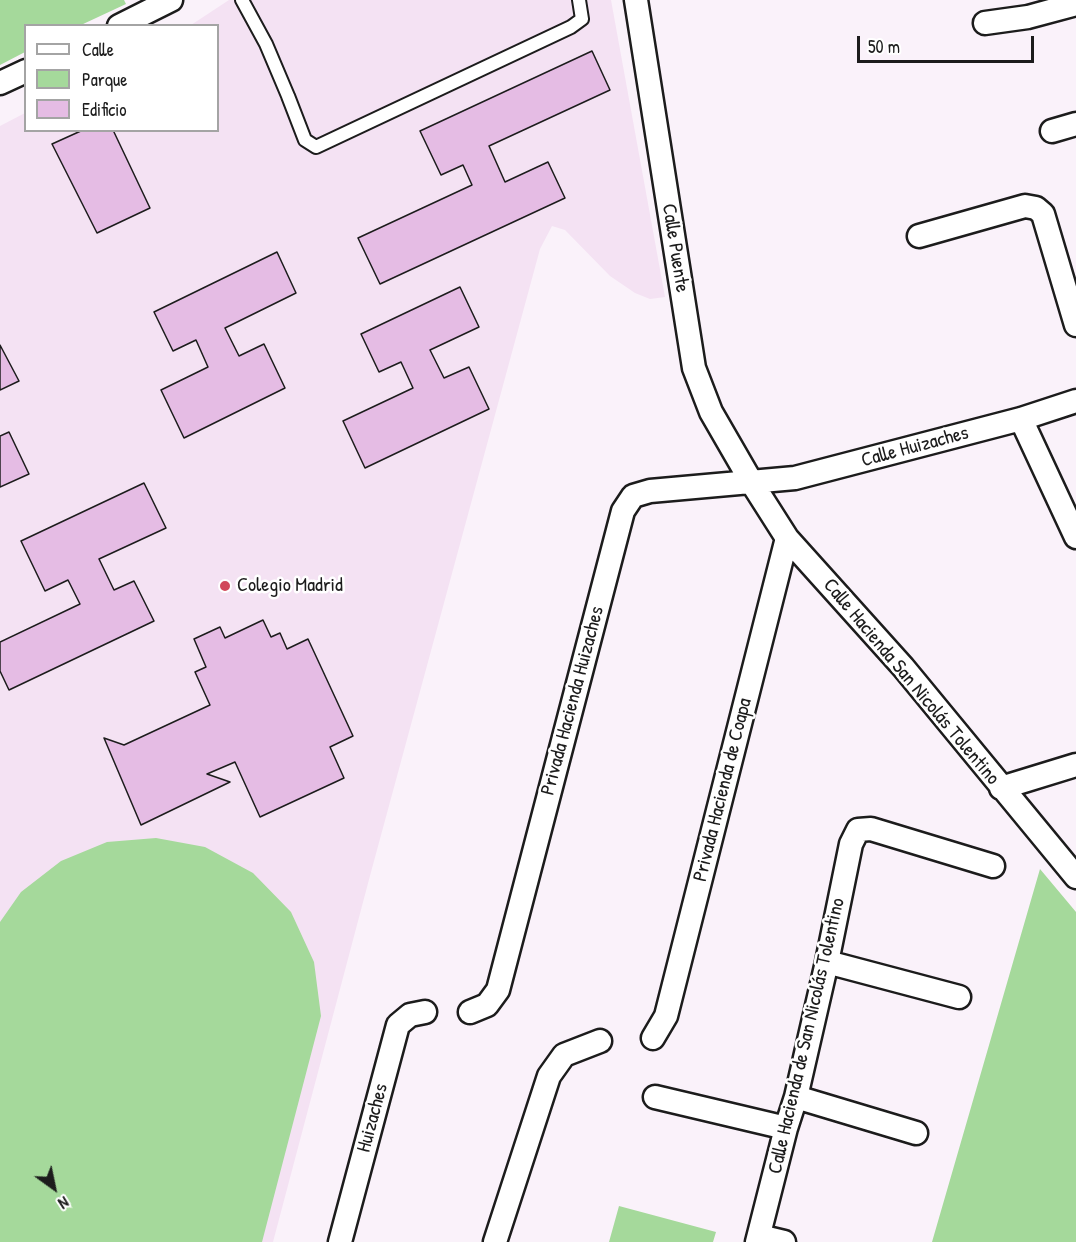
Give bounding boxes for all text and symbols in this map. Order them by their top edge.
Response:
legend [24,24,219,132]
scale bar [860,24,1037,62]
text: 50 m [868,34,900,59]
text: Calle [82,37,114,62]
text: Parque [82,67,127,92]
text: Edificio [82,97,126,122]
street label: Calle Puente [656,202,694,294]
street label: Calle Huizaches [859,421,971,473]
place label: Colegio Madrid [237,574,343,598]
street label: Calle Hacienda San Nicolás Tolentino [818,574,1004,790]
marker: Colegio Madrid [218,579,232,593]
street label: Privada Hacienda Huizaches [536,604,610,798]
street label: Privada Hacienda de Coapa [689,696,757,884]
street label: Calle Hacienda de San Nicolás Tolentino [764,896,850,1176]
street label: Huizaches [352,1081,394,1155]
north arrow [24,1158,84,1218]
text: N [54,1192,73,1215]

